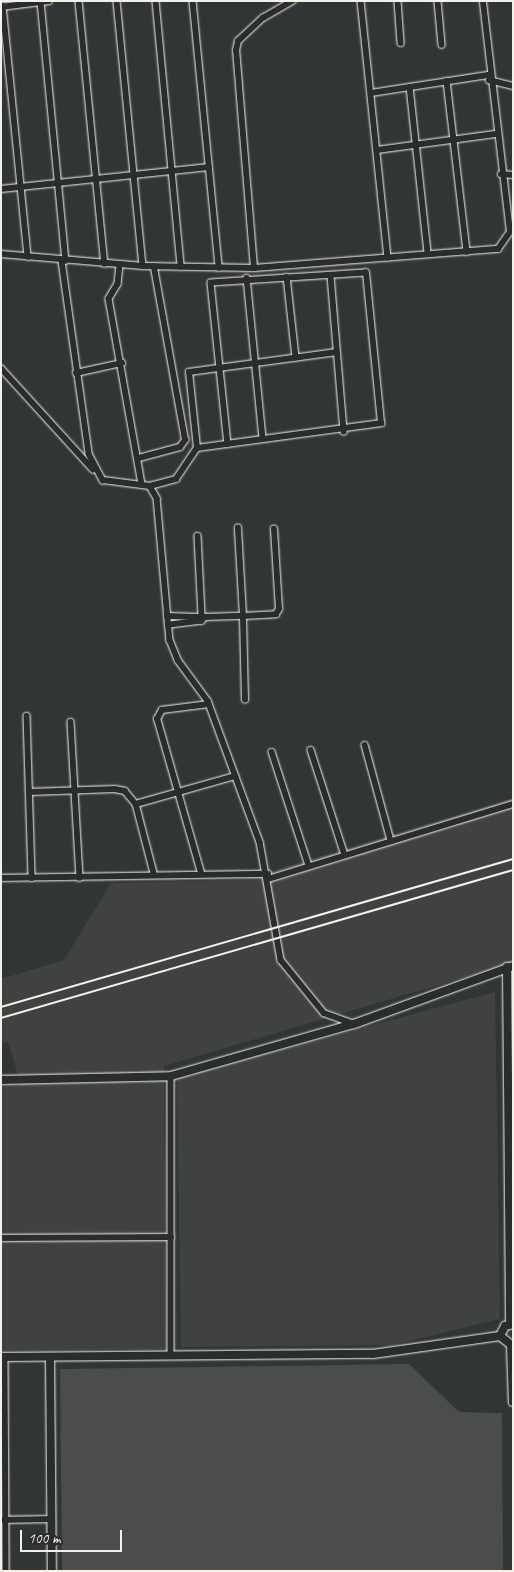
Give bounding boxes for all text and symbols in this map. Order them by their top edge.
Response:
scale bar [22,1520,125,1552]
text: 100 m [28,1529,60,1548]

